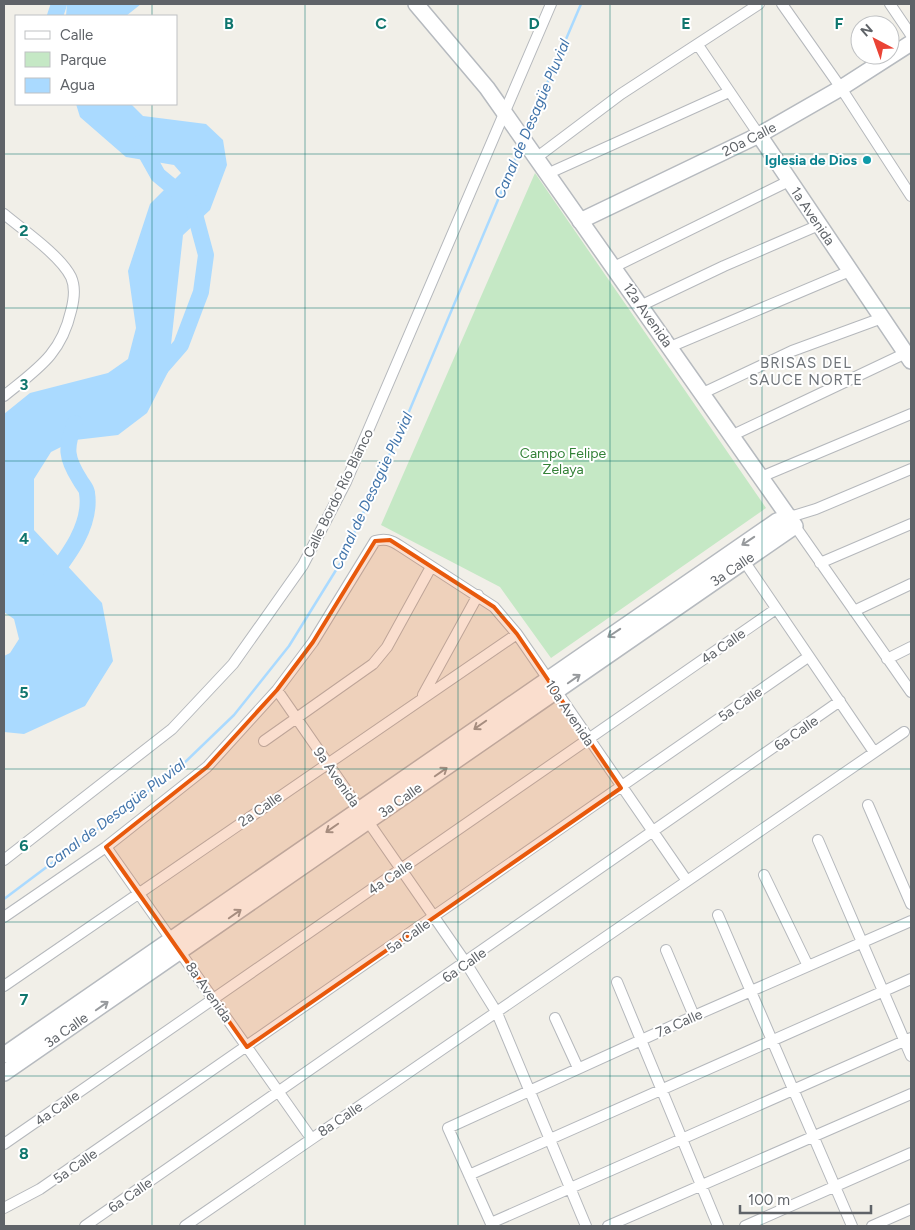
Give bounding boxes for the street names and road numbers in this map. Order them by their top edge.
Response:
street label: 20a Calle [719,118,779,160]
street label: 1a Avenida [787,184,838,249]
street label: 12a Avenida [619,280,676,351]
street label: Calle Bordo Río Blanco [300,426,377,561]
street label: 3a Calle [707,548,758,590]
street label: 4a Calle [698,625,749,668]
street label: 10a Avenida [541,677,598,749]
street label: 5a Calle [715,683,766,726]
street label: 6a Calle [771,712,822,755]
street label: 9a Avenida [310,744,363,810]
street label: 3a Calle [375,779,426,822]
street label: 2a Calle [235,788,286,831]
street label: 4a Calle [365,856,416,899]
street label: 5a Calle [383,915,434,958]
street label: 6a Calle [439,944,490,987]
street label: 8a Avenida [182,959,236,1026]
street label: 7a Calle [653,1006,705,1041]
street label: 3a Calle [41,1009,92,1052]
street label: 4a Calle [32,1087,83,1130]
street label: 8a Calle [315,1098,366,1141]
street label: 5a Calle [50,1145,101,1188]
street label: 6a Calle [105,1174,156,1217]

